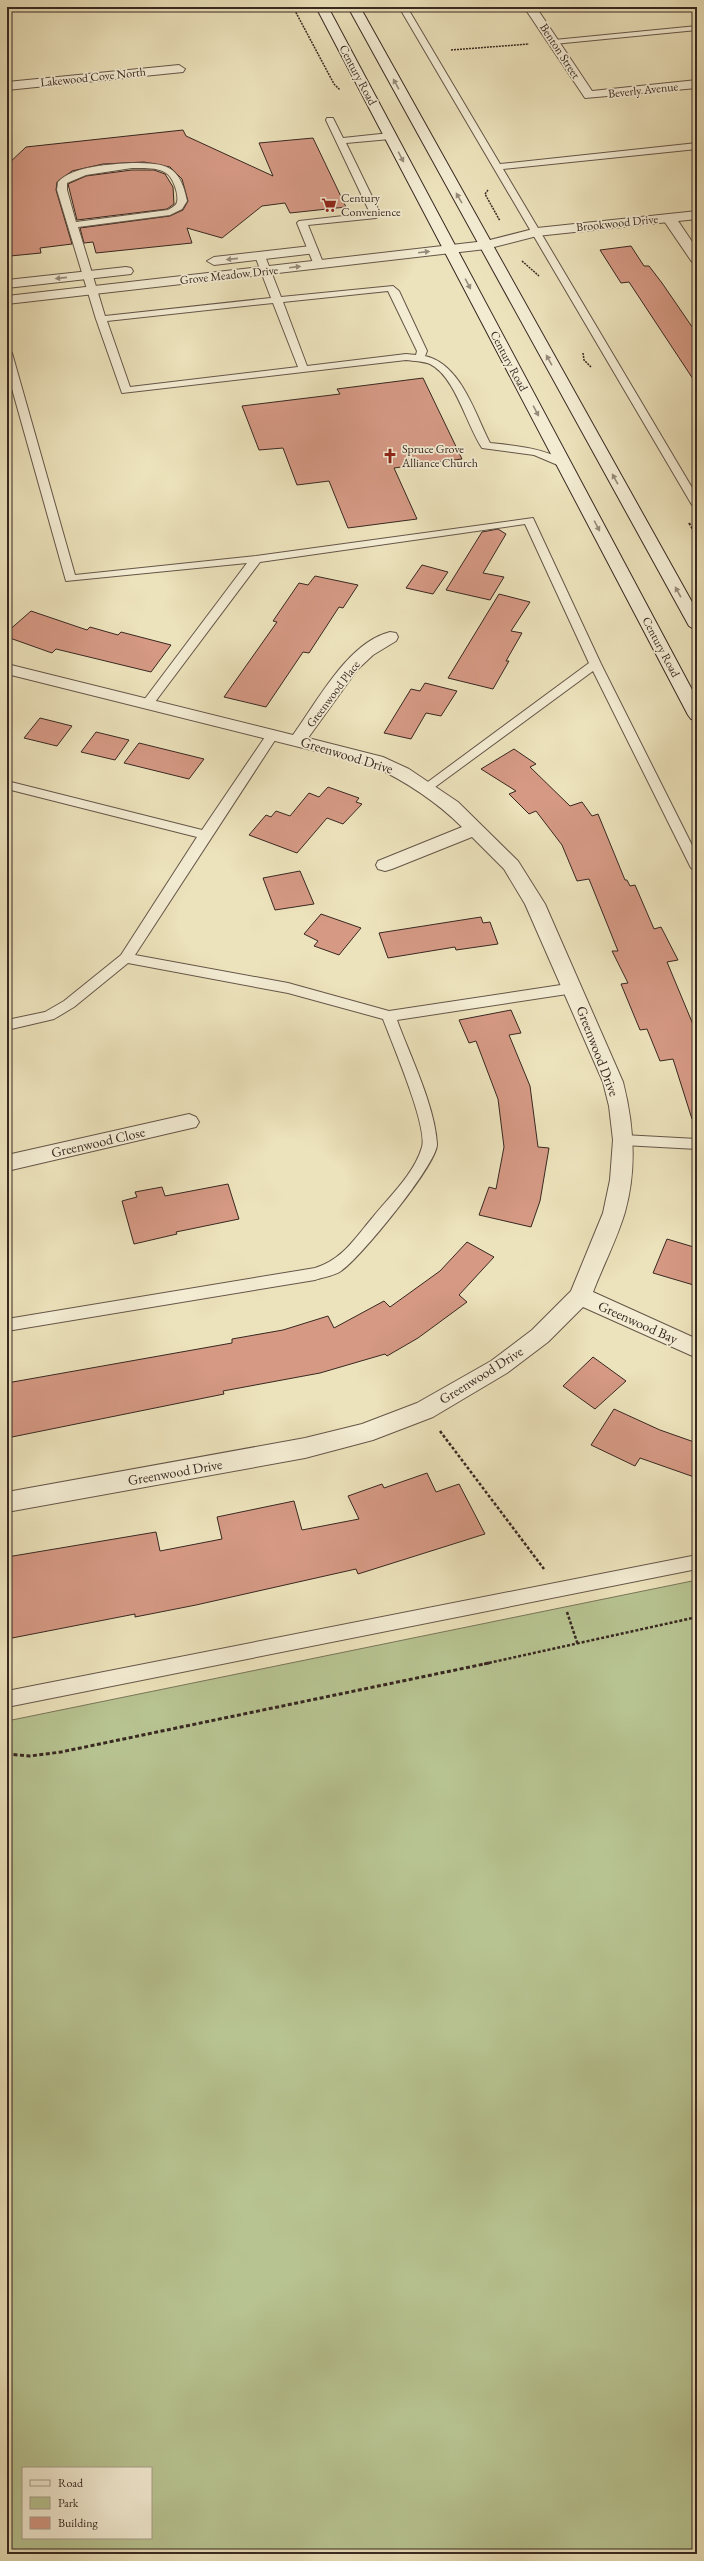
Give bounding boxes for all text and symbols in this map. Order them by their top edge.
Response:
street label: Benton Street [536,20,584,82]
street label: Century Road [335,42,381,109]
street label: Lakewood Cove North [39,63,147,91]
one-way arrow [393,78,400,90]
street label: Beverly Avenue [607,78,679,102]
one-way arrow [398,151,404,163]
place label: Century Convenience [341,190,401,220]
one-way arrow [456,192,463,203]
supermarket icon: Century Convenience [320,196,338,214]
street label: Brookwood Drive [575,211,659,235]
one-way arrow [418,249,430,256]
one-way arrow [226,256,238,262]
street label: Grove Meadow Drive [179,262,279,288]
one-way arrow [289,264,301,271]
one-way arrow [55,275,67,282]
one-way arrow [465,278,472,290]
street label: Century Road [486,328,532,395]
one-way arrow [546,355,552,366]
one-way arrow [533,405,539,417]
place label: Spruce Grove Alliance Church [401,441,478,471]
church icon: Spruce Grove Alliance Church [381,447,399,465]
one-way arrow [611,473,618,484]
one-way arrow [593,520,600,532]
one-way arrow [675,586,681,598]
street label: Century Road [638,614,684,681]
street label: Greenwood Place [303,657,364,731]
street label: Greenwood Drive [299,732,396,778]
street label: Greenwood Drive [572,1003,624,1099]
street label: Greenwood Close [49,1122,147,1162]
street label: Greenwood Bay [595,1296,681,1348]
street label: Greenwood Drive [436,1342,527,1408]
street label: Greenwood Drive [126,1455,224,1489]
legend [22,2467,152,2539]
text: Road [58,2475,84,2491]
text: Park [58,2495,79,2511]
text: Building [58,2515,99,2531]

